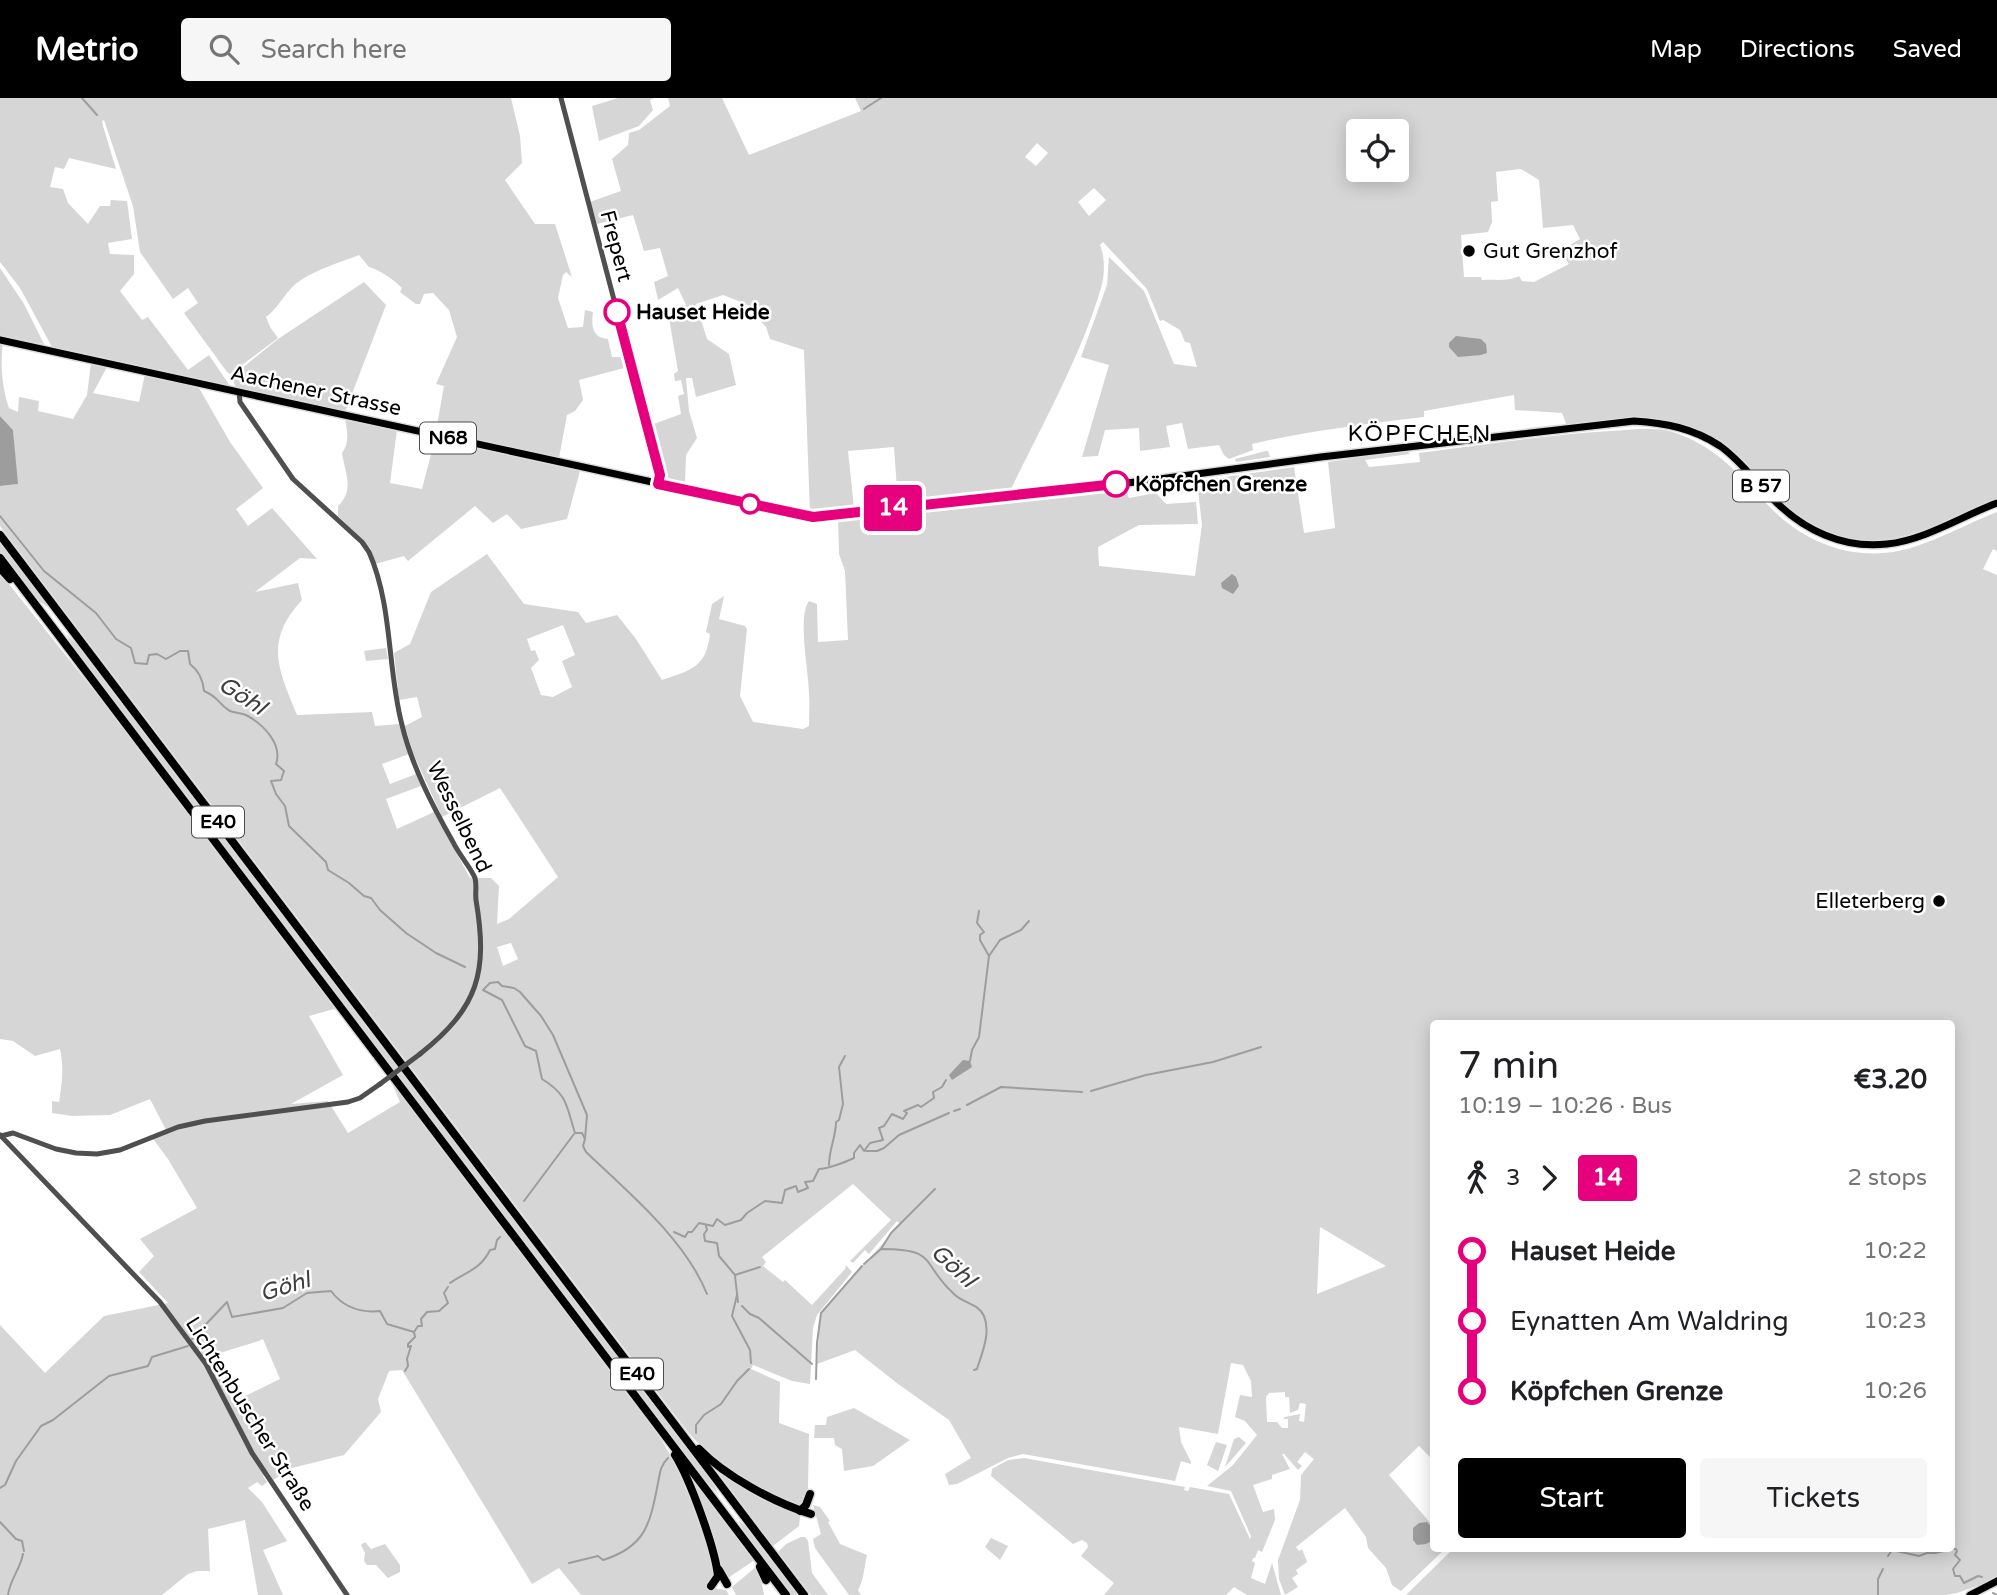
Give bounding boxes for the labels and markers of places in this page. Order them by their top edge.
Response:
place label: Gut Grenzhof [1483,239,1617,264]
marker: Gut Grenzhof [1461,243,1477,259]
marker: Hauset Heide [604,299,630,325]
place label: Hauset Heide [636,300,770,325]
marker: Köpfchen Grenze [1103,471,1129,497]
place label: Köpfchen Grenze [1135,472,1307,497]
unlabelled marker [740,494,760,514]
place label: Elleterberg [1815,889,1925,914]
marker: Elleterberg [1931,893,1947,909]

